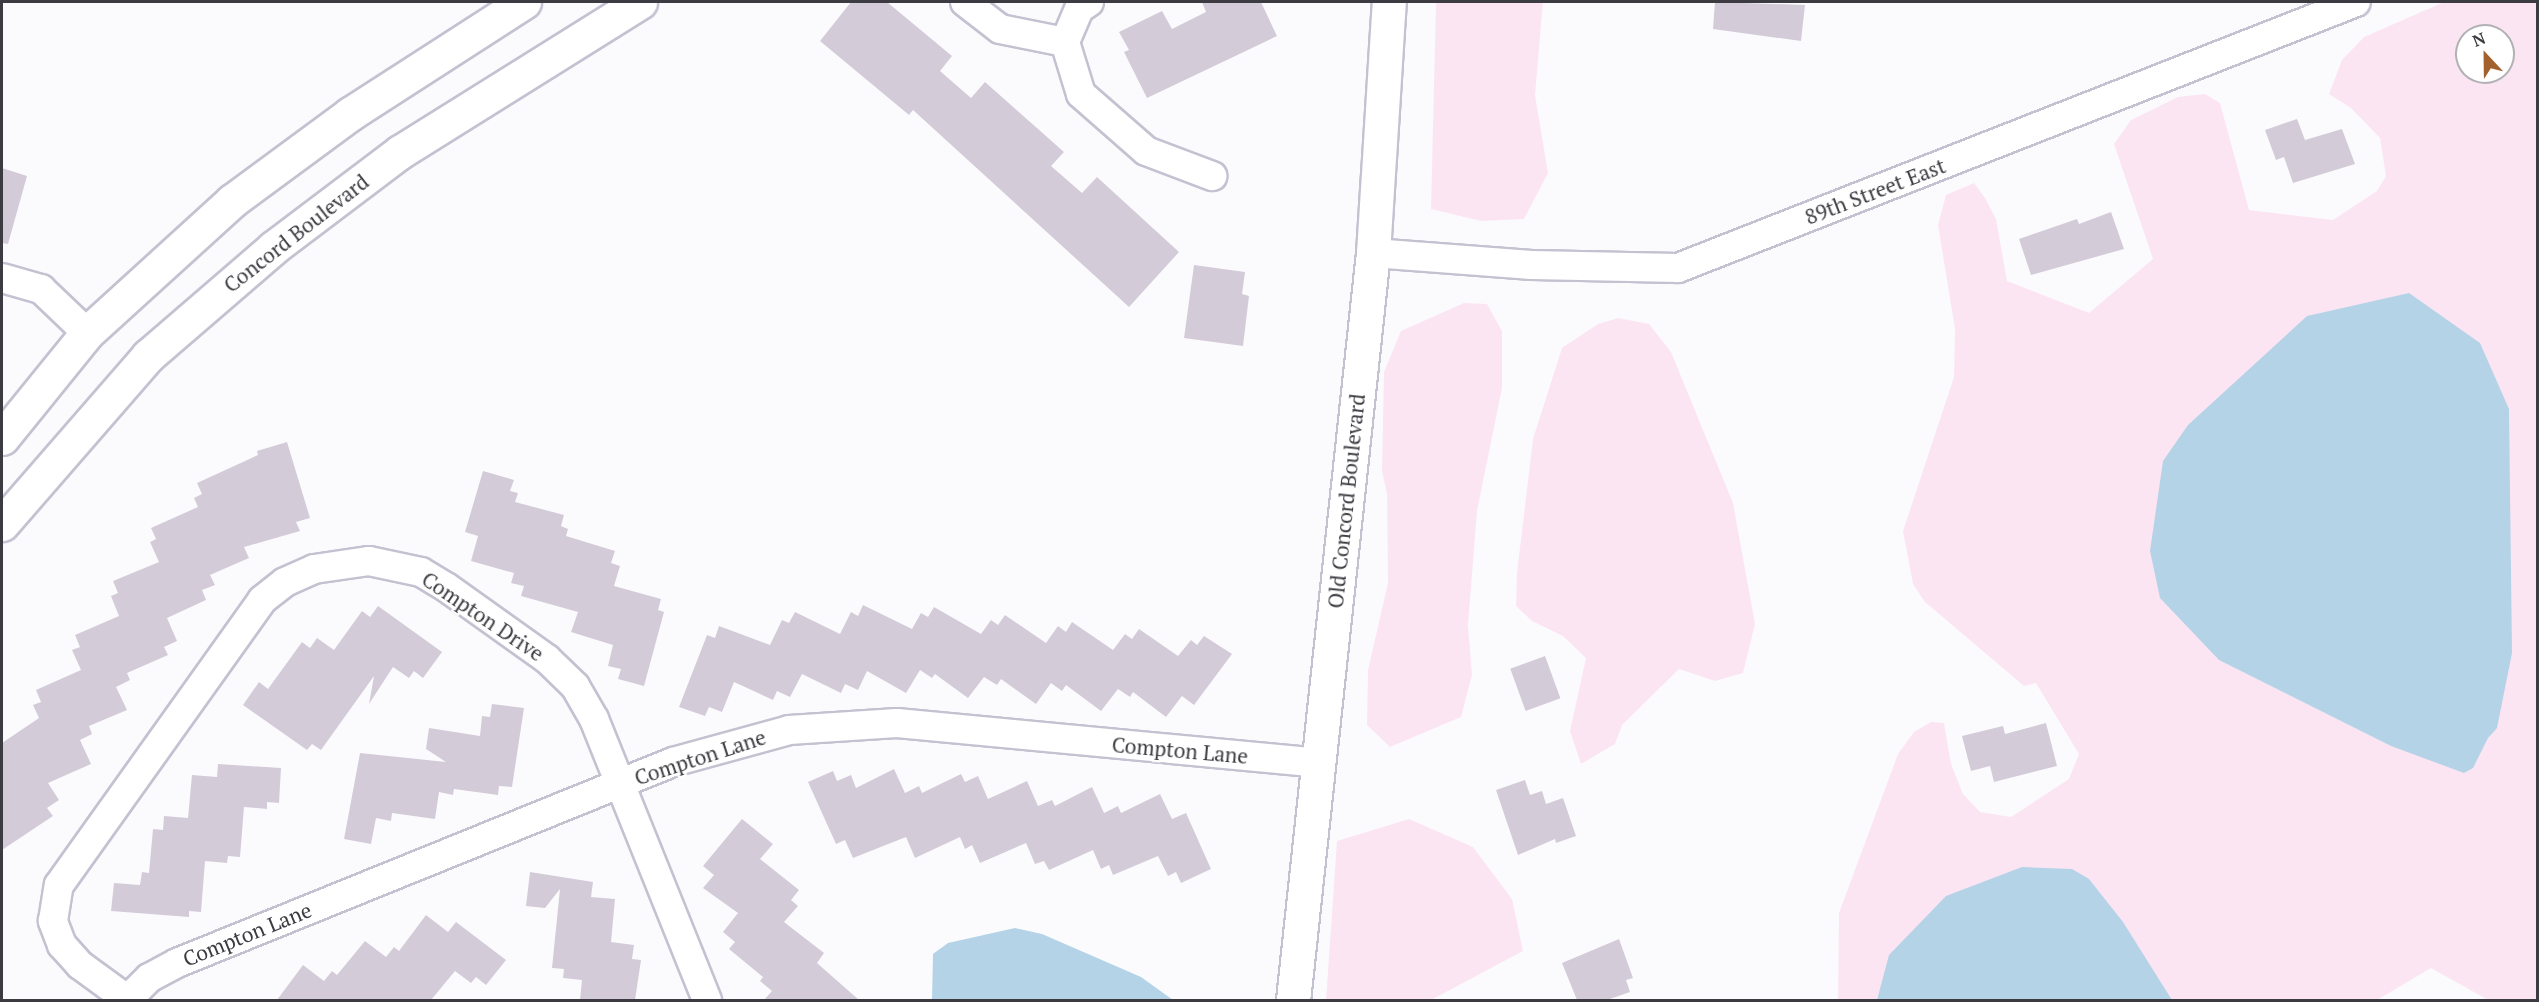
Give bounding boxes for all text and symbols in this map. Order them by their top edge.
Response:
north arrow [2455,24,2515,84]
text: N [2469,27,2489,52]
street label: 89th Street East [1801,153,1949,229]
street label: Concord Boulevard [219,169,373,297]
street label: Old Concord Boulevard [1322,392,1370,610]
street label: Compton Drive [417,566,549,666]
street label: Compton Lane [631,724,769,790]
street label: Compton Lane [1111,731,1249,769]
street label: Compton Lane [179,897,315,971]

